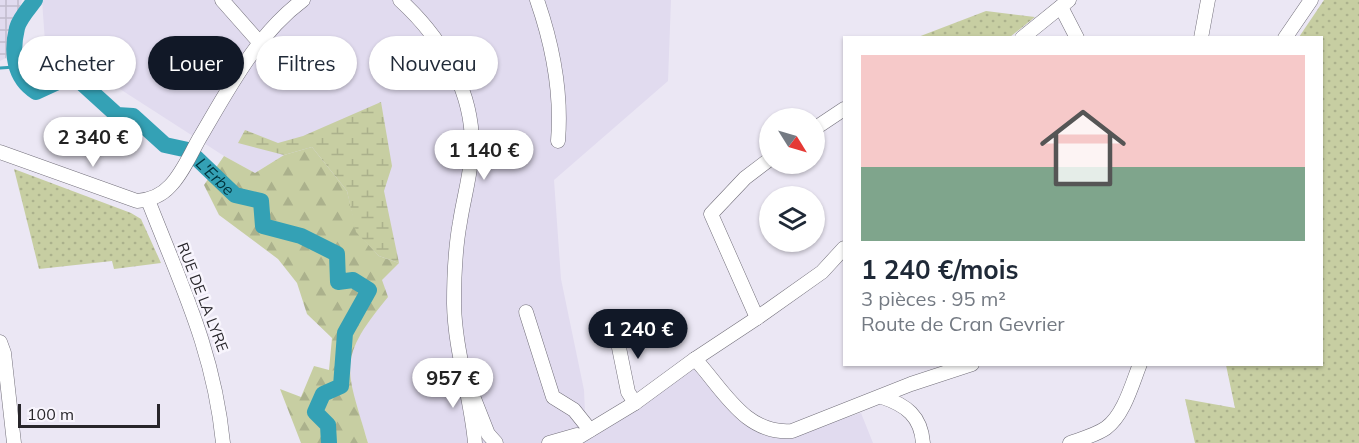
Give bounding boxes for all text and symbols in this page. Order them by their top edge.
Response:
chip: Acheter [18,36,136,90]
chip: Louer [148,36,244,90]
chip: Filtres [256,36,357,90]
chip: Nouveau [369,36,498,90]
icon: home [1029,94,1137,202]
north arrow [759,108,825,174]
map controls [759,108,825,252]
pin: 2 340 € [38,117,148,168]
text: 2 340 € [58,124,128,149]
pin: 1 140 € [429,130,539,181]
text: 1 140 € [449,137,519,162]
water label: L'Erbe [192,153,239,200]
button: layers [759,186,825,252]
street label: RUE DE LA LYRE [173,240,233,355]
text: 1 240 €/mois [861,253,1018,286]
text: 3 pièces · 95 m² [861,286,1006,311]
pin: 1 240 € [583,309,693,360]
text: Route de Cran Gevrier [861,311,1065,336]
text: 1 240 € [603,316,673,341]
pin: 957 € [411,358,495,409]
text: 957 € [426,365,480,390]
scale bar [18,401,160,428]
text: 100 m [27,404,74,424]

